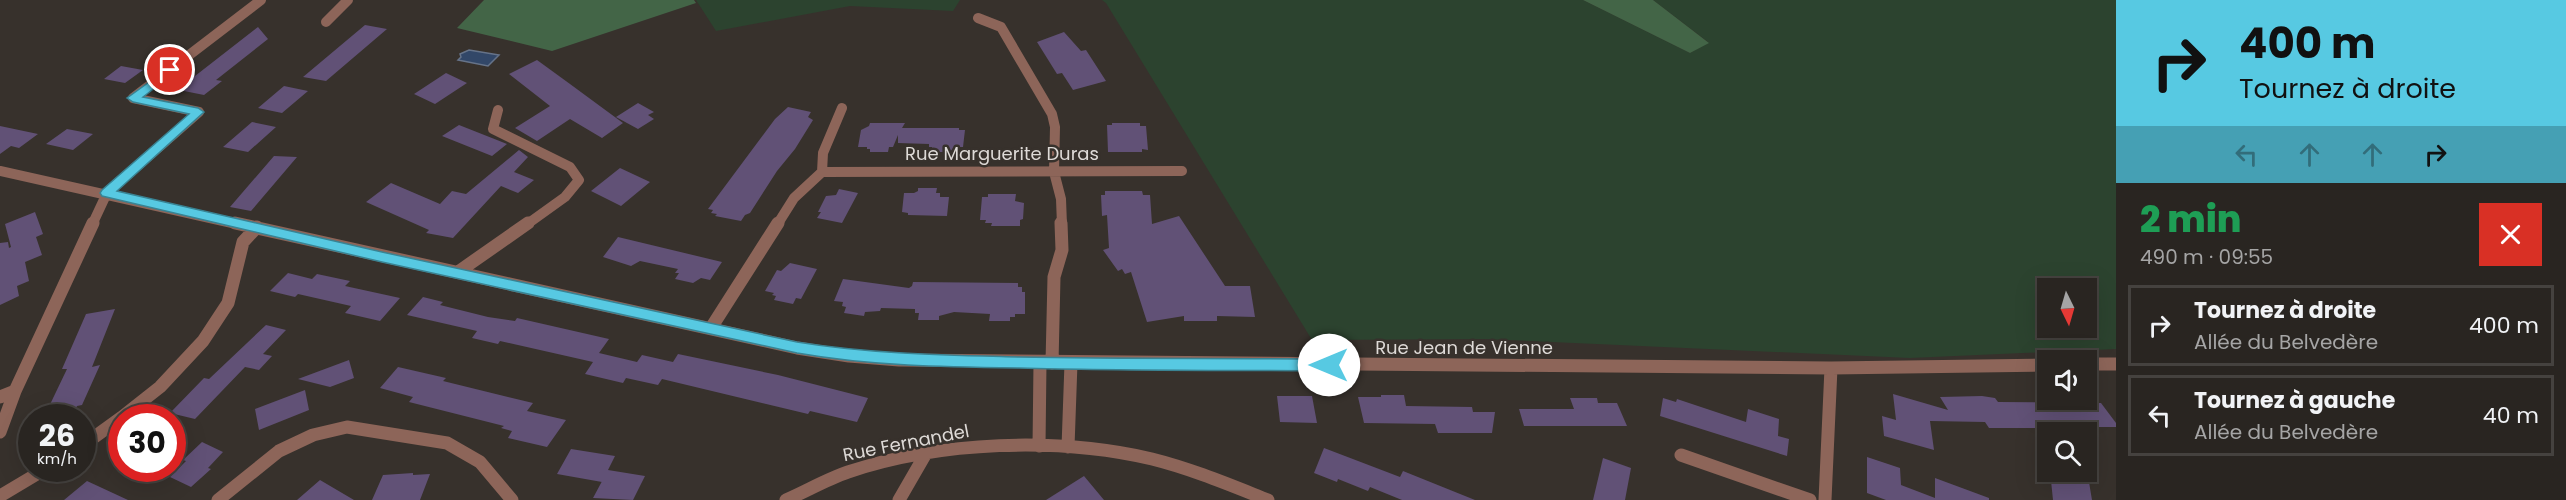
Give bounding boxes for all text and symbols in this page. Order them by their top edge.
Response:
text: 400 m [2239,14,2376,73]
icon: right [2140,24,2218,102]
pin [144,44,195,95]
icon: arrive [153,53,186,86]
text: Tournez à droite [2239,70,2456,107]
icon: left [2230,138,2263,171]
icon: ahead [2293,138,2326,171]
icon: ahead [2356,138,2389,171]
icon: right [2419,138,2452,171]
street label: Rue Marguerite Duras [905,141,1099,166]
text: 2 min [2140,194,2242,245]
button: close [2479,203,2542,266]
text: 490 m · 09:55 [2140,243,2273,271]
north arrow [2037,278,2097,338]
map controls [2037,278,2097,482]
text: Tournez à droite [2194,295,2376,326]
icon: right [2143,309,2176,342]
text: 400 m [2469,310,2539,341]
text: Allée du Belvedère [2194,328,2378,356]
position arrow [1297,333,1361,397]
street label: Rue Jean de Vienne [1375,335,1553,360]
button: sound [2037,350,2097,410]
text: Tournez à gauche [2194,385,2395,416]
icon: left [2143,399,2176,432]
text: 40 m [2483,400,2539,431]
speed limit sign: 30 [108,404,186,482]
text: 26 [39,414,75,457]
street label: Rue Fernandel [841,418,971,467]
text: Allée du Belvedère [2194,418,2378,446]
button: search [2037,422,2097,482]
text: km/h [37,448,77,469]

